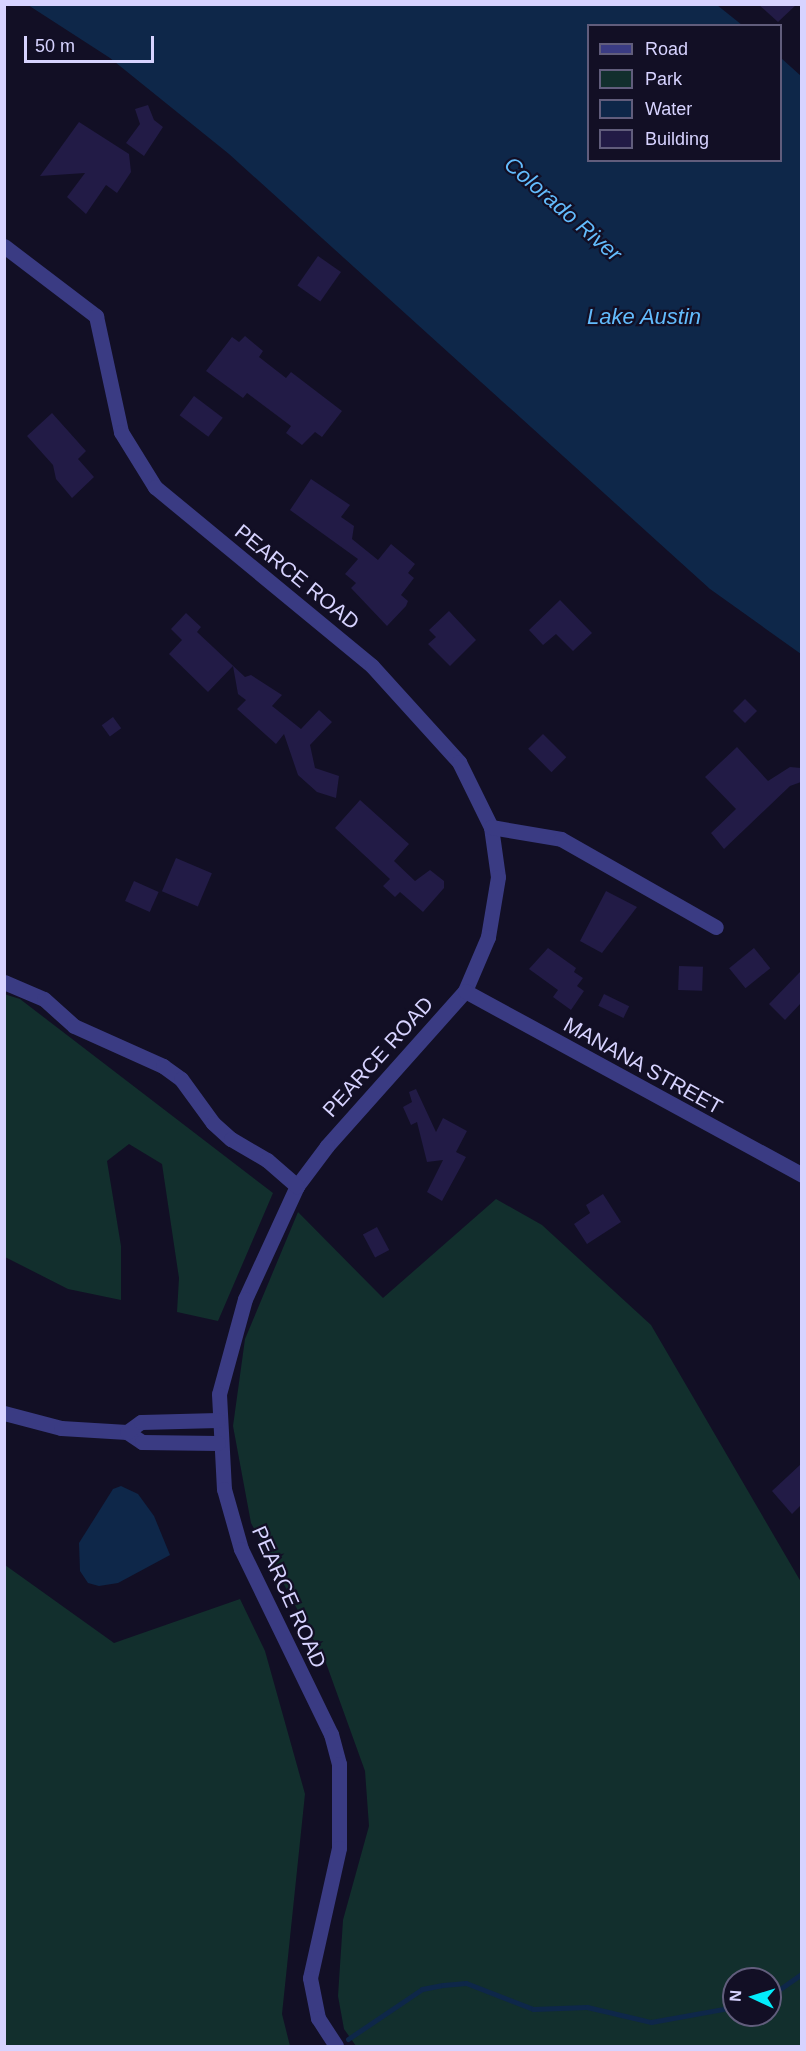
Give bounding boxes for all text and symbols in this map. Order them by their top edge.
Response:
scale bar [27,24,158,62]
legend [587,24,782,162]
text: 50 m [35,36,75,56]
text: Road [645,39,688,59]
text: Park [645,69,682,89]
text: Water [645,99,692,119]
text: Building [645,129,709,149]
water label: Colorado River [499,151,627,267]
water label: Lake Austin [587,304,701,330]
street label: PEARCE ROAD [230,519,364,635]
street label: PEARCE ROAD [317,992,439,1122]
street label: MANANA STREET [559,1012,727,1120]
street label: PEARCE ROAD [246,1522,332,1672]
north arrow [722,1967,782,2027]
text: N [727,1989,744,2002]

